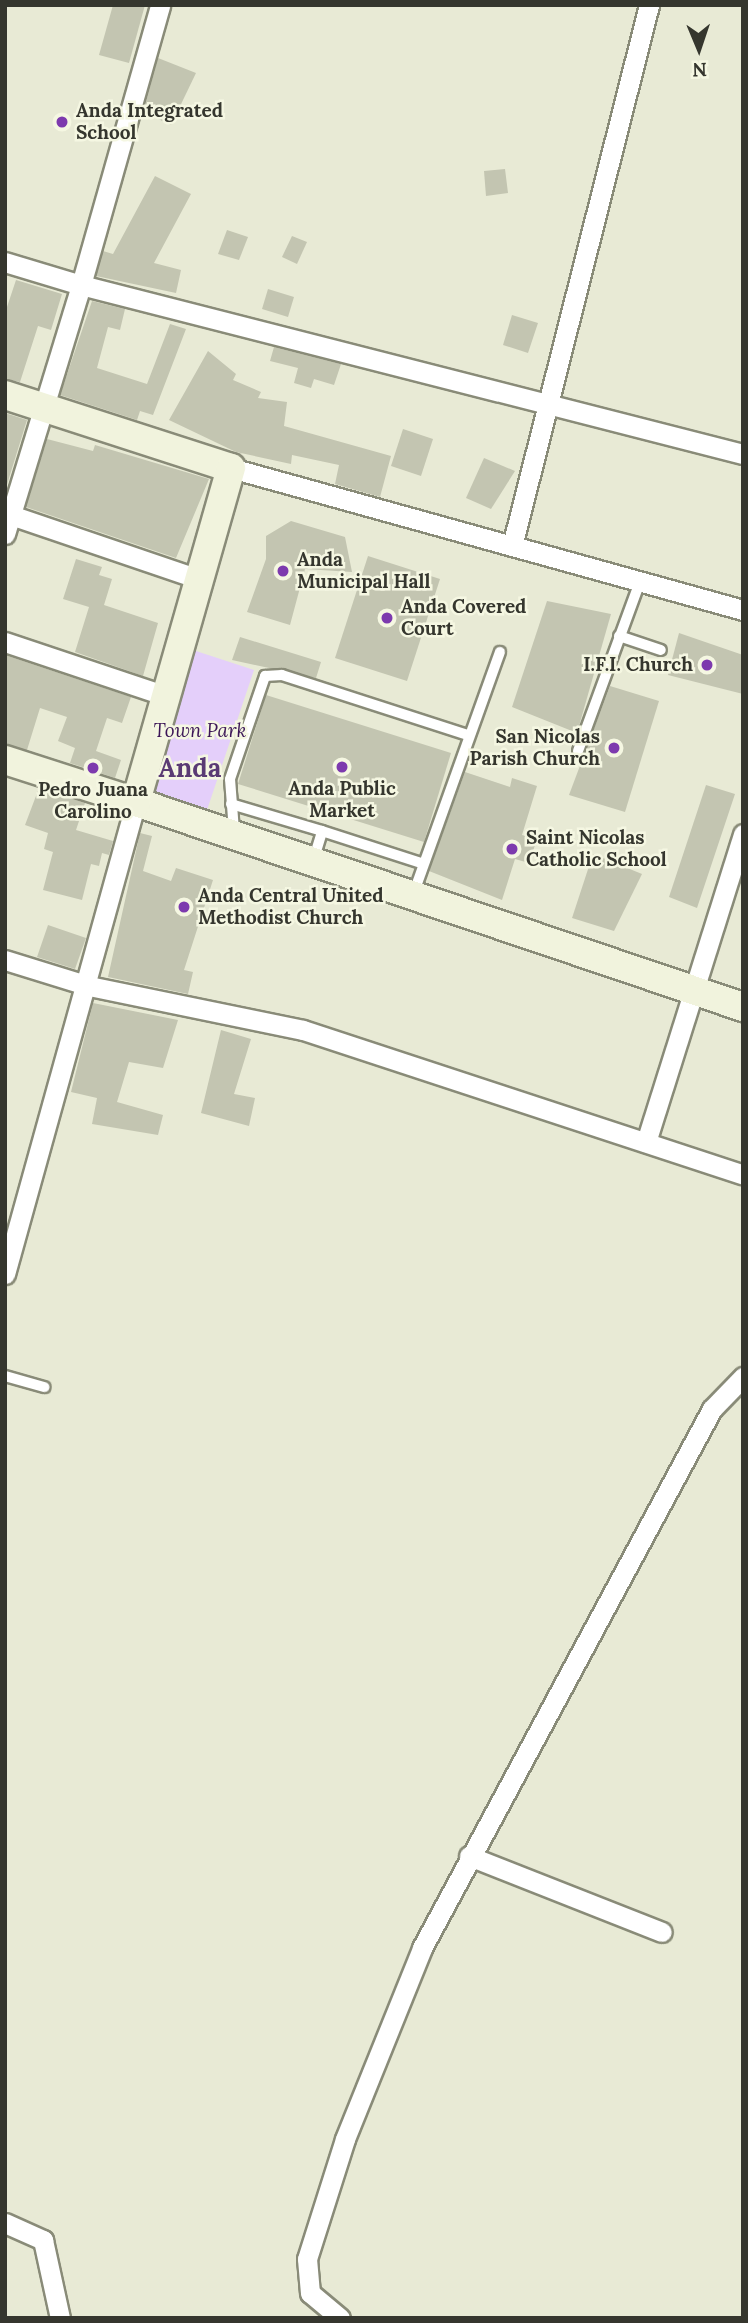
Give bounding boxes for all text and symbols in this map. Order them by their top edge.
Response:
north arrow [664,14,734,84]
text: N [692,58,707,82]
place label: Anda Integrated School [76,100,223,144]
marker: Anda Integrated School [54,114,70,130]
place label: Anda Municipal Hall [297,549,430,593]
marker: Anda Municipal Hall [275,563,291,579]
place label: Anda Covered Court [401,596,526,640]
marker: Anda Covered Court [379,610,395,626]
place label: I.F.I. Church [583,654,693,676]
marker: I.F.I. Church [699,657,715,673]
park label: Town Park [154,720,246,742]
place label: San Nicolas Parish Church [470,726,600,770]
marker: San Nicolas Parish Church [606,740,622,756]
district label: Anda [159,752,221,784]
marker: Anda Public Market [334,759,350,775]
marker: Pedro Juana Carolino [85,760,101,776]
place label: Anda Public Market [288,778,396,822]
place label: Pedro Juana Carolino [38,779,148,823]
place label: Saint Nicolas Catholic School [526,827,667,871]
marker: Saint Nicolas Catholic School [504,841,520,857]
place label: Anda Central United Methodist Church [198,885,384,929]
marker: Anda Central United Methodist Church [176,899,192,915]

